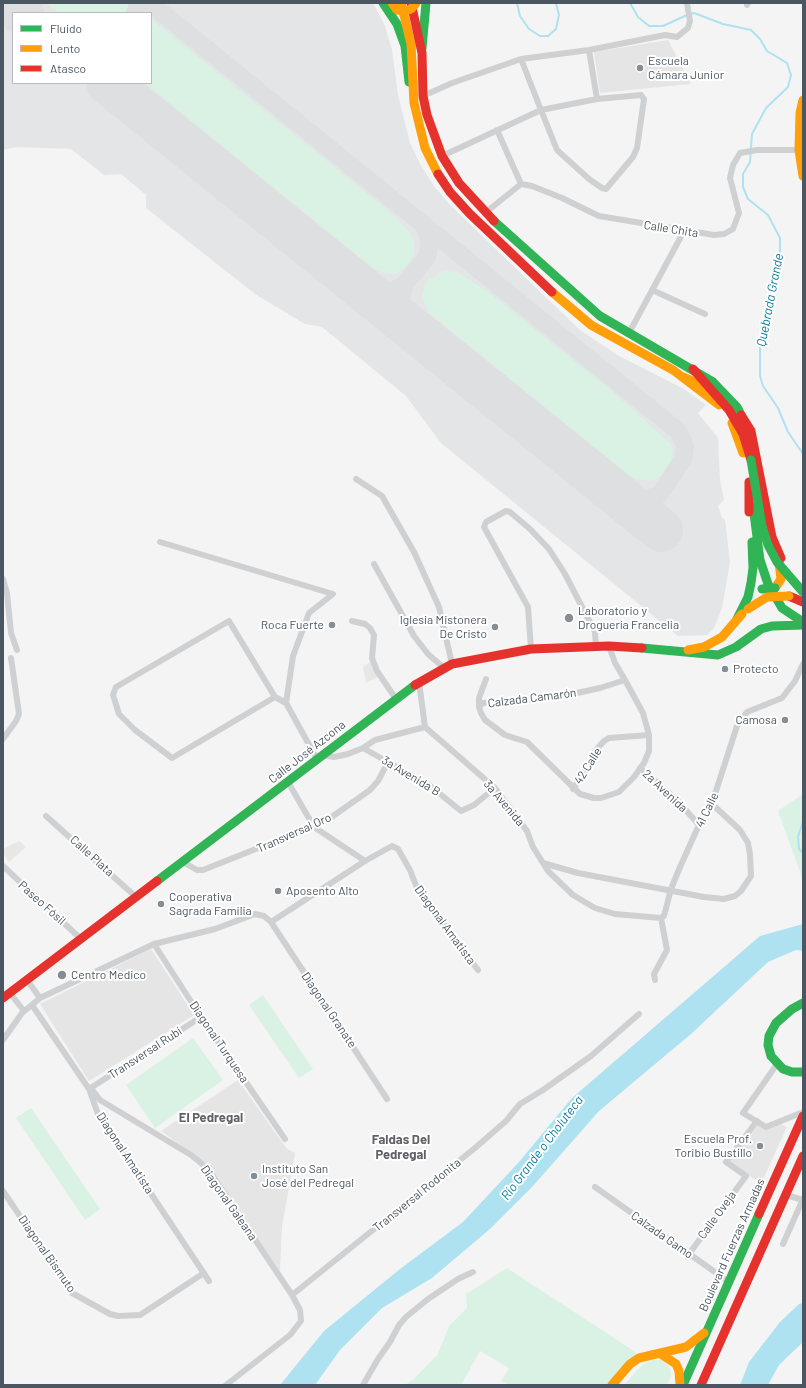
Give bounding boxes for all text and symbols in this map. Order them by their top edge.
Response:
legend [12,12,152,84]
text: Fluido [50,21,82,35]
text: Lento [50,41,80,55]
place label: Escuela Cámara Junior [648,54,724,82]
text: Atasco [50,61,86,75]
marker: Escuela Cámara Junior [635,63,645,73]
street label: Calle Chita [643,218,699,240]
water label: Quebrada Grande [753,252,787,348]
place label: Laboratorio y Droguería Francelia [578,604,679,632]
marker: Laboratorio y Droguería Francelia [563,612,575,624]
place label: Iglesia Mistonera De Cristo [400,613,487,641]
place label: Roca Fuerte [261,618,324,632]
marker: Roca Fuerte [327,620,337,630]
marker: Iglesia Mistonera De Cristo [490,622,500,632]
place label: Protecto [733,662,778,676]
marker: Protecto [720,664,730,674]
street label: Calzada Camarón [487,685,577,711]
place label: Camosa [735,713,777,727]
marker: Camosa [780,715,790,725]
street label: Calle José Azcona [266,717,348,787]
street label: 42 Calle [571,745,605,787]
street label: 3a Avenida B [379,753,443,799]
street label: 2a Avenida [640,767,690,815]
street label: 3a Avenida [481,777,527,829]
street label: 41 Calle [692,790,722,830]
street label: Transversal Oro [254,810,334,856]
street label: Calle Plata [67,833,117,879]
street label: Paseo Fósil [15,878,69,928]
street label: Diagonal Amatista [411,883,479,967]
place label: Aposento Alto [286,884,359,898]
marker: Aposento Alto [273,886,283,896]
place label: Cooperativa Sagrada Familia [169,890,252,918]
marker: Cooperativa Sagrada Familia [156,899,166,909]
place label: Centro Medico [71,968,146,982]
marker: Centro Medico [56,969,68,981]
street label: Diagonal Granate [298,969,360,1051]
street label: Diagonal Turquesa [186,998,252,1086]
street label: Transversal Rubí [106,1024,184,1082]
water label: Río Grande o Choluteca [498,1093,586,1203]
street label: Diagonal Amatista [93,1110,157,1196]
district label: El Pedregal [179,1110,243,1126]
district label: Faldas Del Pedregal [372,1132,430,1163]
place label: Escuela Prof. Toribio Bustillo [674,1132,752,1160]
marker: Escuela Prof. Toribio Bustillo [755,1141,765,1151]
street label: Transversal Rodonita [370,1155,464,1235]
place label: Instituto San José del Pedregal [262,1162,354,1190]
street label: Diagonal Galeana [198,1163,260,1243]
marker: Instituto San José del Pedregal [249,1171,259,1181]
street label: Boulevard Fuerzas Armadas [696,1176,768,1314]
street label: Calle Oveja [695,1188,739,1242]
street label: Calzada Gamo [628,1208,696,1262]
street label: Diagonal Bismuto [15,1213,79,1295]

